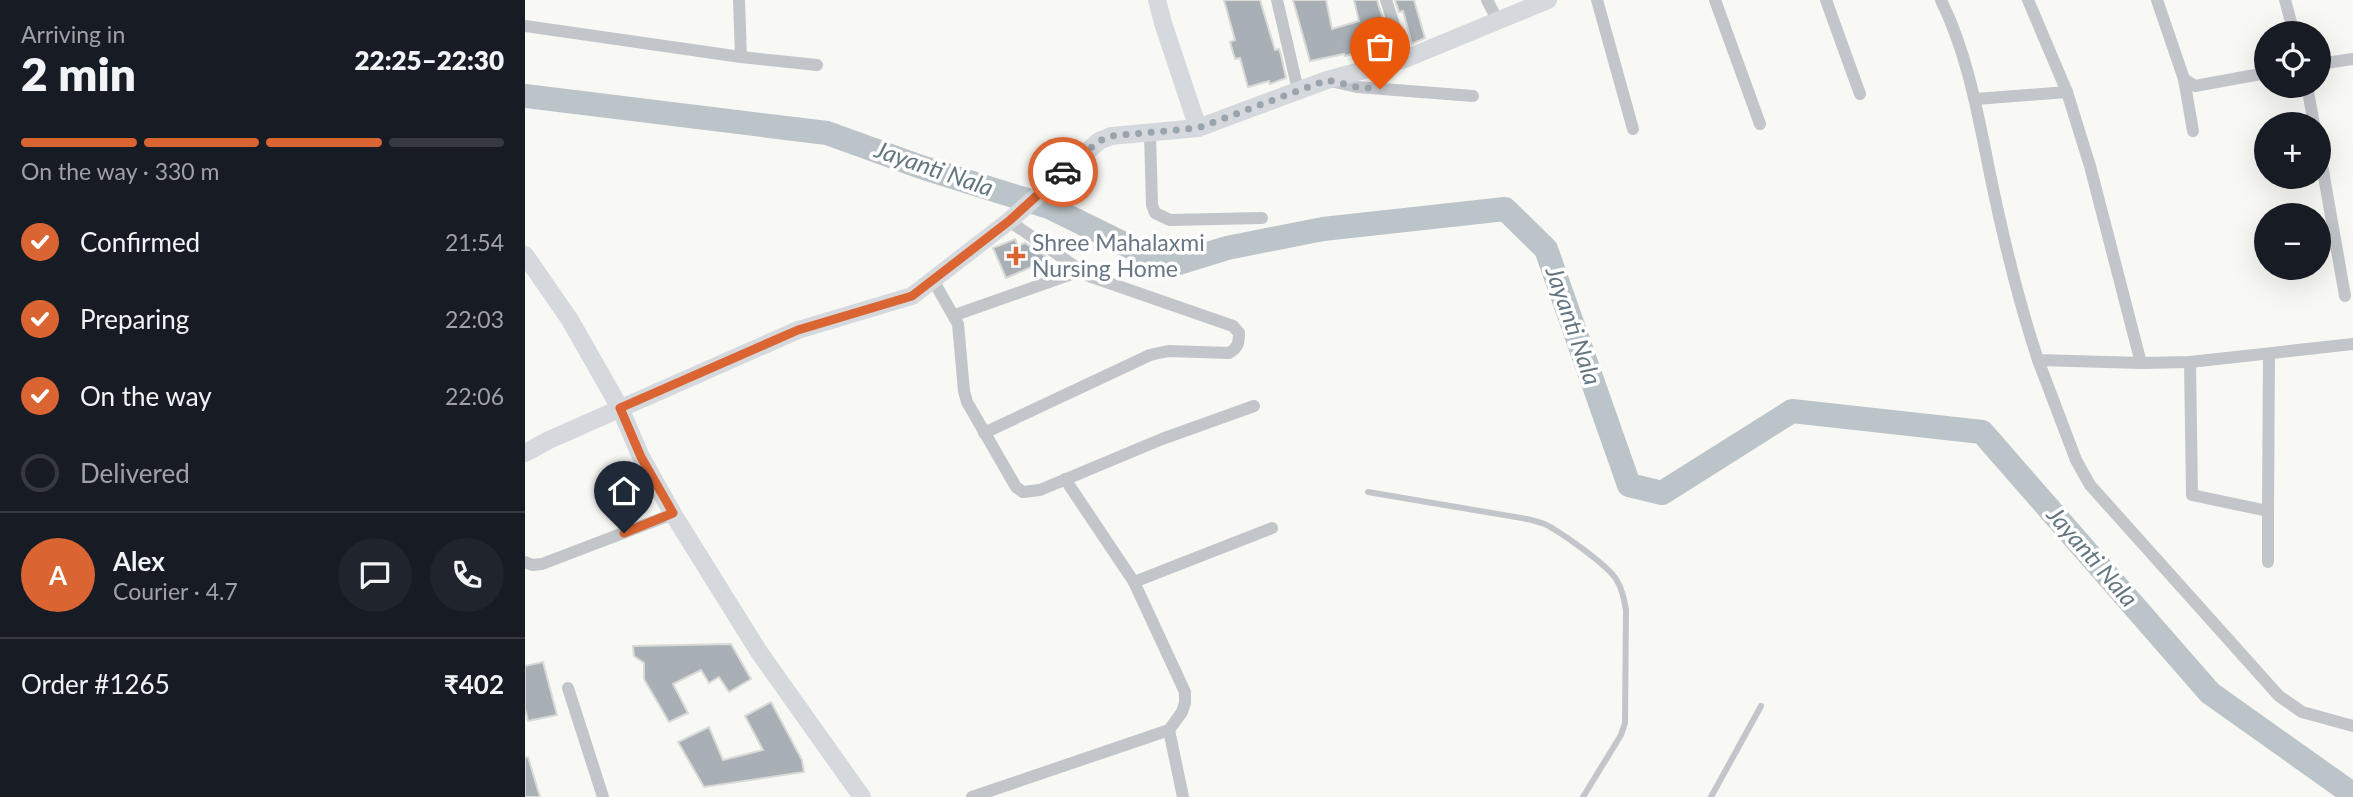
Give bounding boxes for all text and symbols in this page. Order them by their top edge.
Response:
pin [1350,17,1410,89]
text: Arriving in [21,20,125,48]
map controls [2254,21,2331,280]
button: locate [2254,21,2331,98]
icon: bag [1361,28,1399,66]
text: 22:25–22:30 [354,44,504,76]
text: 2 min [21,46,136,101]
button: + [2254,112,2331,189]
water label: Jayanti Nala [871,133,998,201]
courier [1028,137,1098,207]
icon: car [1044,153,1082,191]
text: On the way · 330 m [21,157,220,185]
button: − [2254,203,2331,280]
icon: check [21,223,59,261]
text: Confirmed [80,226,200,258]
text: 21:54 [445,228,504,256]
place label: Shree Mahalaxmi Nursing Home [1032,228,1205,282]
marker: Shree Mahalaxmi Nursing Home [1006,246,1026,266]
water label: Jayanti Nala [1540,262,1608,389]
icon: check [21,300,59,338]
text: Preparing [80,303,189,335]
text: 22:03 [445,305,504,333]
icon: check [21,377,59,415]
text: On the way [80,380,212,412]
text: 22:06 [445,382,504,410]
text: Delivered [80,457,190,489]
pin [594,461,654,533]
icon: home [605,472,643,510]
water label: Jayanti Nala [2041,499,2145,612]
button: chat [338,538,412,612]
button: phone [430,538,504,612]
text: Alex [113,545,165,577]
text: A [49,559,67,591]
text: Courier · 4.7 [113,577,238,605]
text: Order #1265 [21,668,170,700]
text: ₹402 [444,668,504,700]

